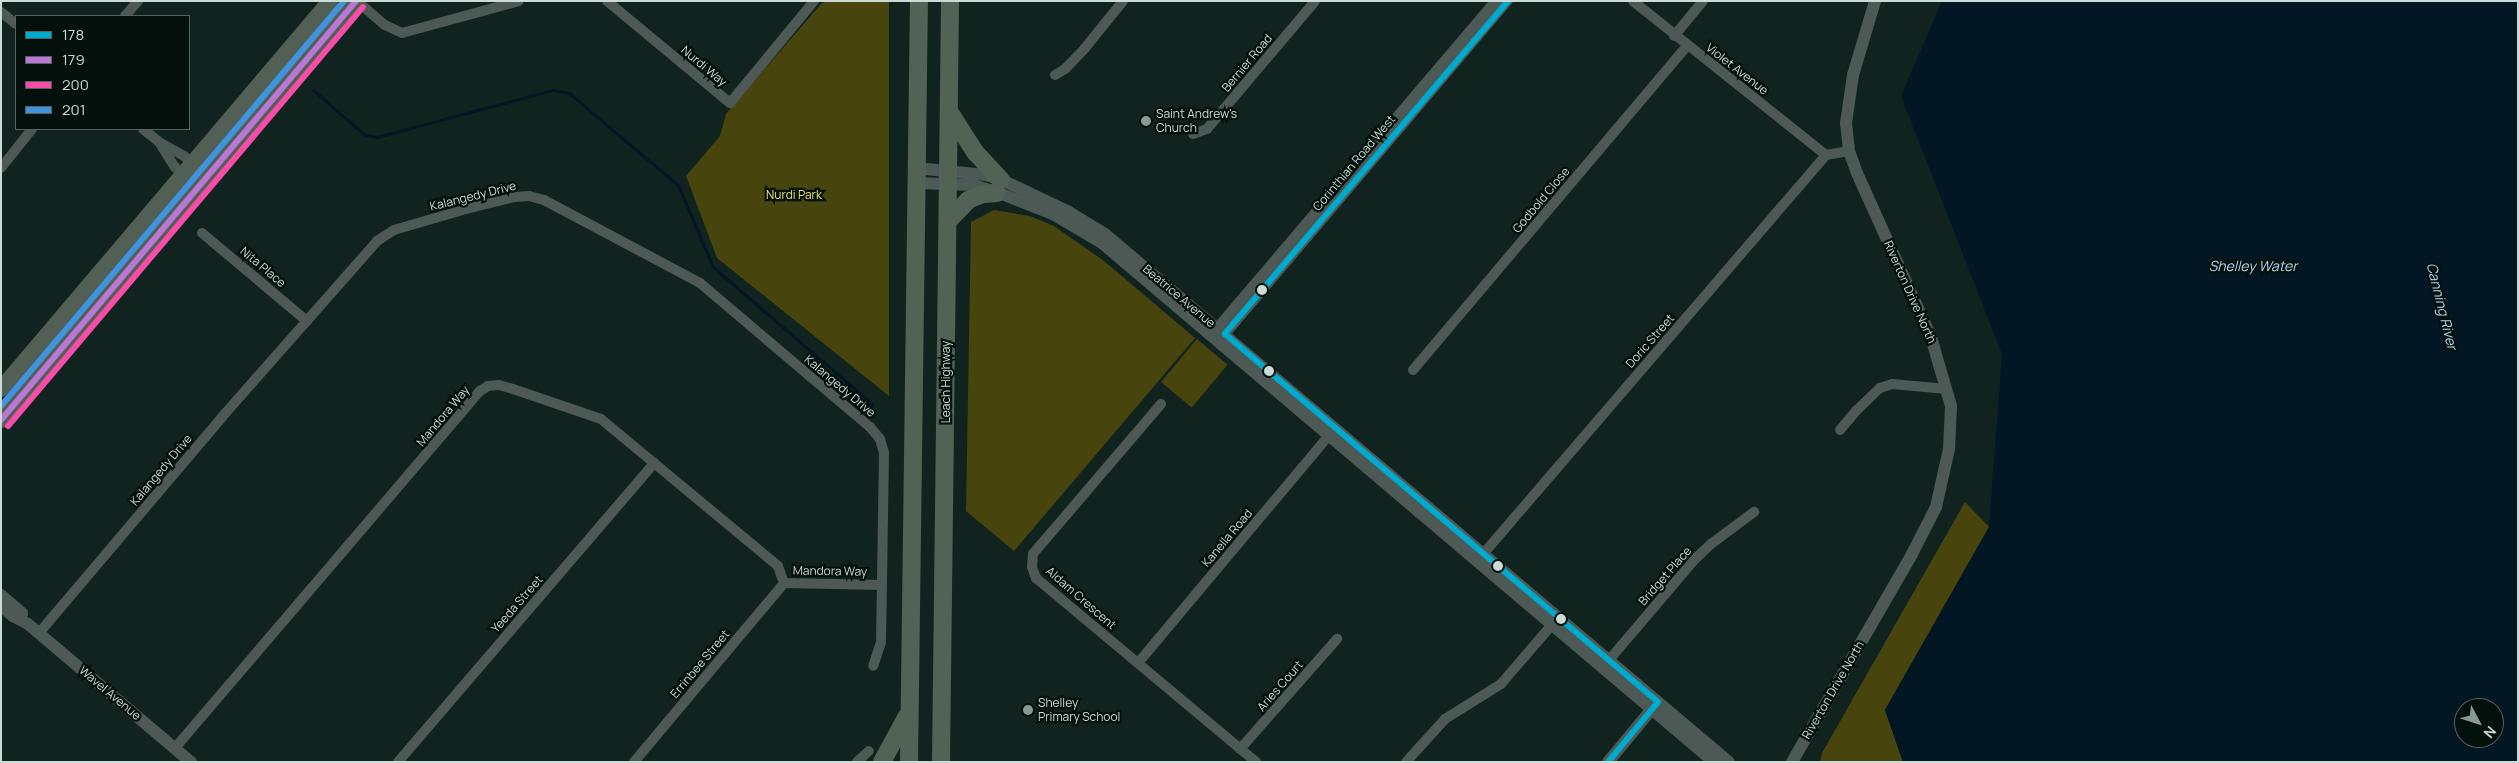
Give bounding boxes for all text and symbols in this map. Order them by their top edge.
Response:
legend [15,15,190,130]
text: 178 [62,24,84,45]
street label: Bernier Road [1219,31,1275,95]
street label: Violet Avenue [1703,40,1771,98]
street label: Nurdi Way [678,43,730,89]
text: 179 [62,49,85,70]
text: 200 [62,74,89,95]
text: 201 [62,99,86,120]
place label: Saint Andrew's Church [1156,107,1237,135]
street label: Corinthian Road West [1310,112,1398,214]
marker: Saint Andrew's Church [1140,115,1152,127]
street label: Godbold Close [1509,164,1573,236]
street label: Kalangedy Drive [428,178,518,214]
park label: Nurdi Park [766,188,822,202]
street label: Riverton Drive North [1881,238,1939,346]
street label: Nita Place [237,244,289,290]
water label: Shelley Water [2209,258,2297,274]
water label: Canning River [2423,261,2461,351]
street label: Beatrice Avenue [1140,262,1218,330]
unlabelled marker [1257,285,1267,295]
street label: Doric Street [1623,311,1677,371]
street label: Leach Highway [939,341,953,423]
street label: Kalangedy Drive [802,352,878,420]
unlabelled marker [1264,366,1274,376]
street label: Mandora Way [414,383,472,449]
street label: Kalangedy Drive [127,432,195,508]
street label: Kanella Road [1199,506,1255,570]
street label: Bridget Place [1636,544,1694,608]
unlabelled marker [1493,561,1503,571]
street label: Mandora Way [793,563,867,579]
street label: Aldam Crescent [1043,564,1119,632]
street label: Yeeda Street [488,572,546,636]
unlabelled marker [1556,614,1566,624]
street label: Errinbee Street [667,627,733,701]
street label: Riverton Drive North [1799,638,1867,742]
street label: Aries Court [1254,658,1306,714]
street label: Wavel Avenue [76,663,144,723]
place label: Shelley Primary School [1038,696,1120,724]
north arrow [2454,698,2504,748]
marker: Shelley Primary School [1022,704,1034,716]
text: N [2480,722,2501,742]

